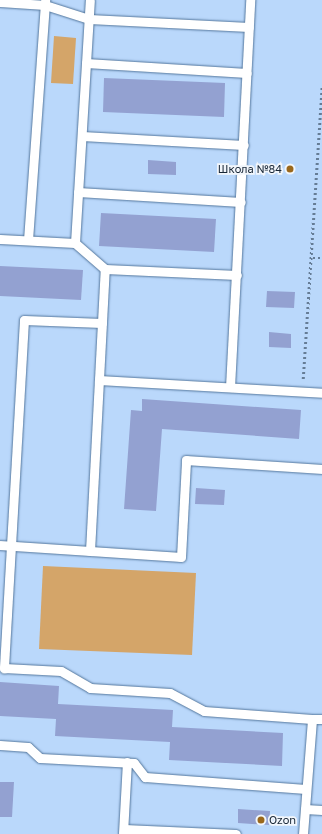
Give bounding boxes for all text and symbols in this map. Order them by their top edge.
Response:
place label: Школа №84 [218,162,282,176]
marker: Школа №84 [285,164,295,174]
place label: Ozon [269,813,296,827]
marker: Ozon [256,815,266,825]

